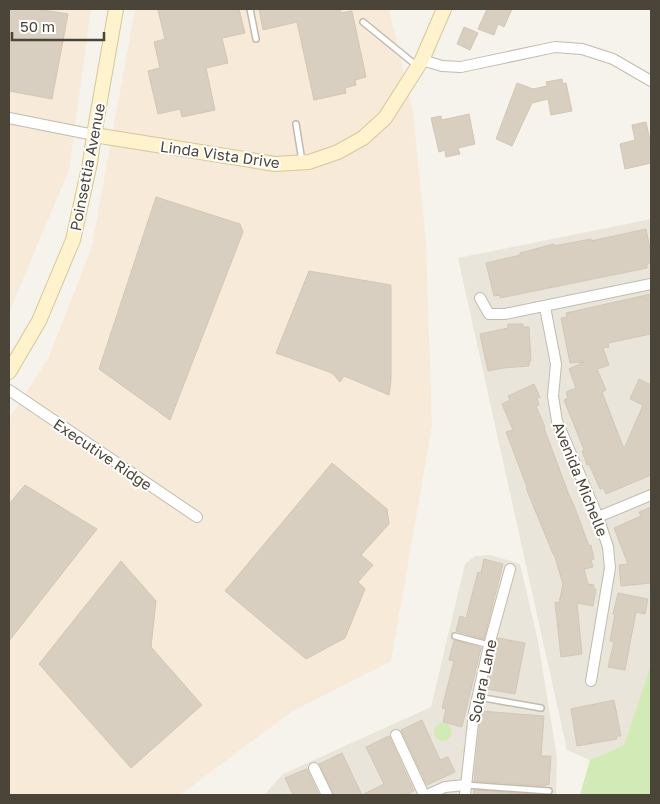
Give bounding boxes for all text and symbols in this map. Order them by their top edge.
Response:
scale bar [12,10,105,42]
text: 50 m [20,17,55,35]
street label: Poinsettia Avenue [66,101,108,232]
street label: Linda Vista Drive [159,137,281,171]
street label: Executive Ridge [50,414,156,494]
street label: Avenida Michelle [550,419,612,539]
street label: Solara Lane [464,637,500,724]

